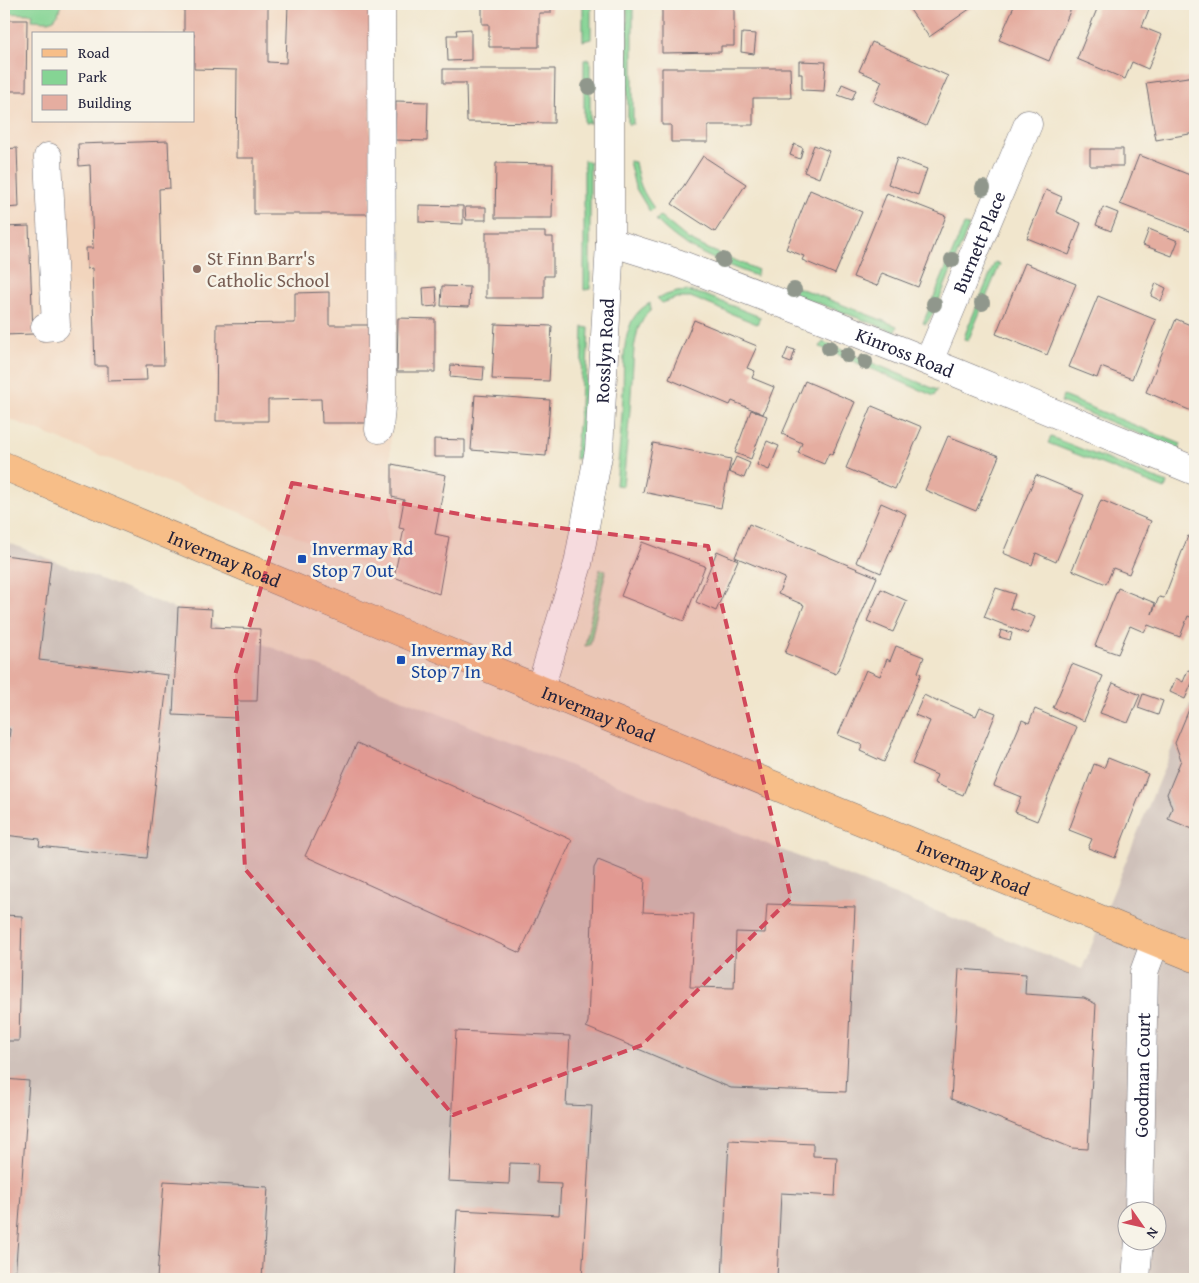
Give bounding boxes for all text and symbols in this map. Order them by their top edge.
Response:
legend [32,32,195,122]
text: Road [78,42,109,63]
text: Park [78,66,107,87]
text: Building [78,92,132,113]
street label: Burnett Place [945,187,1012,297]
place label: St Finn Barr's Catholic School [207,244,329,294]
marker: St Finn Barr's Catholic School [191,263,203,275]
street label: Rosslyn Road [587,297,621,404]
street label: Kinross Road [852,320,959,385]
street label: Invermay Road [164,522,286,595]
place label: Invermay Rd Stop 7 Out [312,534,414,584]
marker: Invermay Rd Stop 7 Out [296,553,308,565]
place label: Invermay Rd Stop 7 In [411,635,513,685]
marker: Invermay Rd Stop 7 In [395,654,407,666]
street label: Invermay Road [538,678,660,750]
street label: Invermay Road [912,831,1035,903]
street label: Goodman Court [1127,1012,1157,1138]
north arrow [1116,1200,1166,1250]
text: N [1142,1224,1164,1243]

